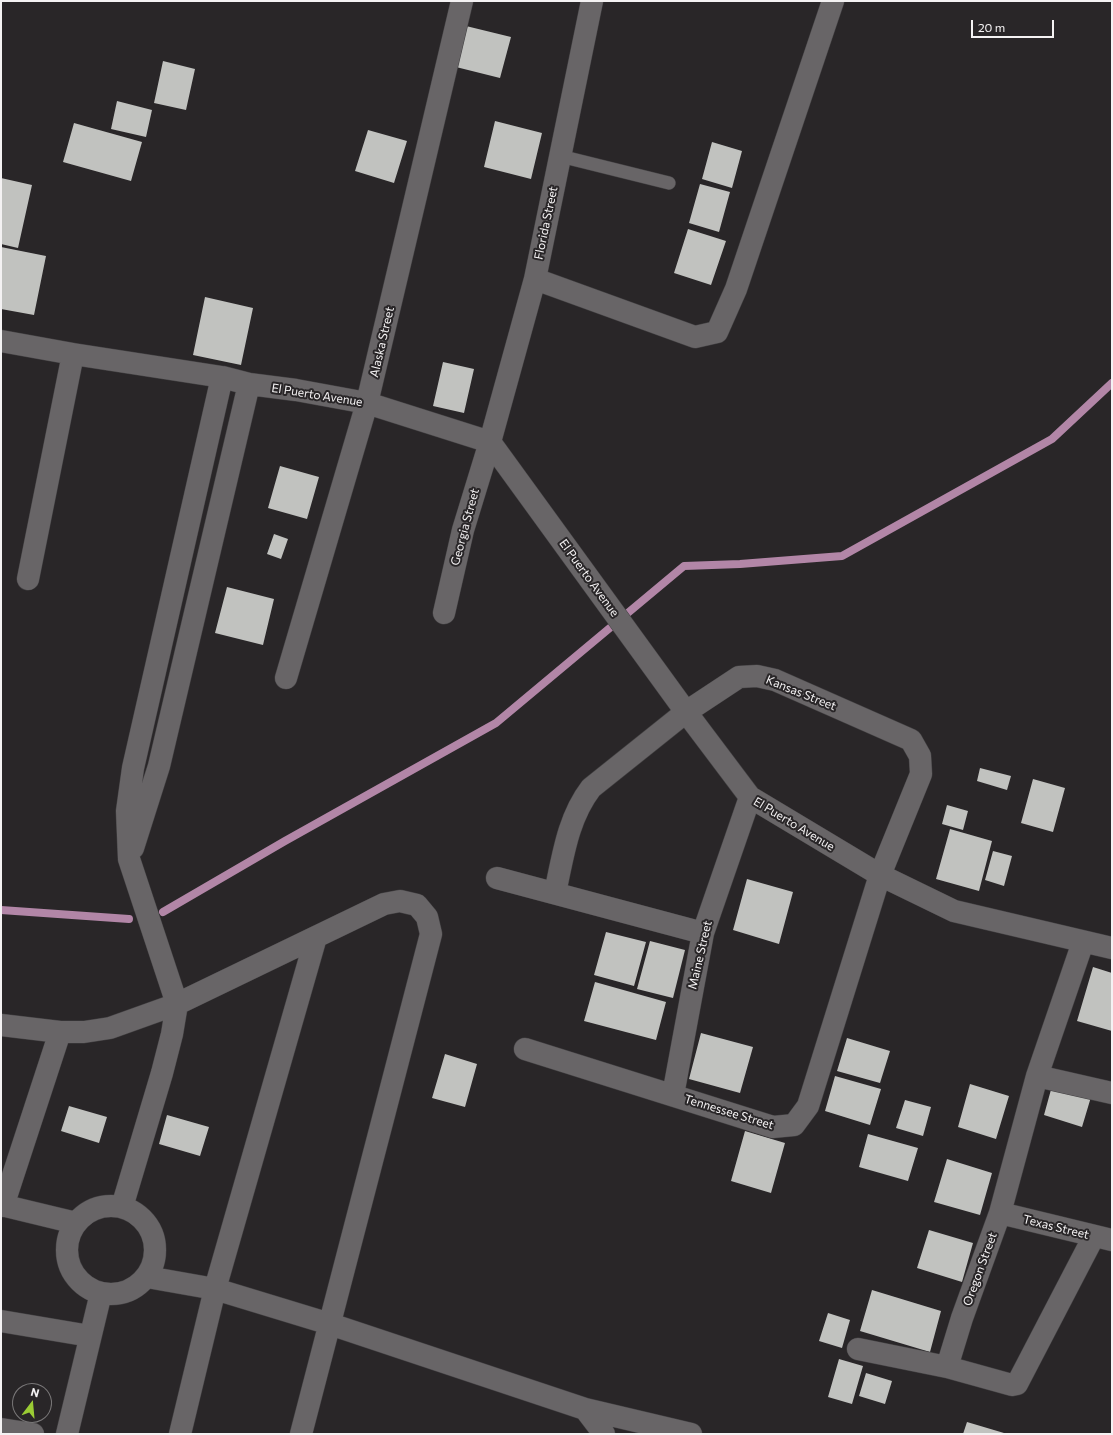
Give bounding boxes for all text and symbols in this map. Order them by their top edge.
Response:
scale bar [973,12,1056,38]
text: 20 m [978,20,1005,34]
street label: Florida Street [531,185,561,261]
street label: Alaska Street [367,305,397,379]
street label: El Puerto Avenue [270,381,364,409]
street label: Georgia Street [448,487,482,567]
street label: El Puerto Avenue [556,537,622,619]
street label: Kansas Street [764,672,838,714]
street label: El Puerto Avenue [751,794,837,854]
street label: Maine Street [685,919,715,991]
street label: Tennessee Street [682,1092,776,1132]
street label: Texas Street [1022,1212,1090,1242]
street label: Oregon Street [960,1230,1000,1308]
north arrow [12,1383,52,1423]
text: N [29,1385,41,1399]

